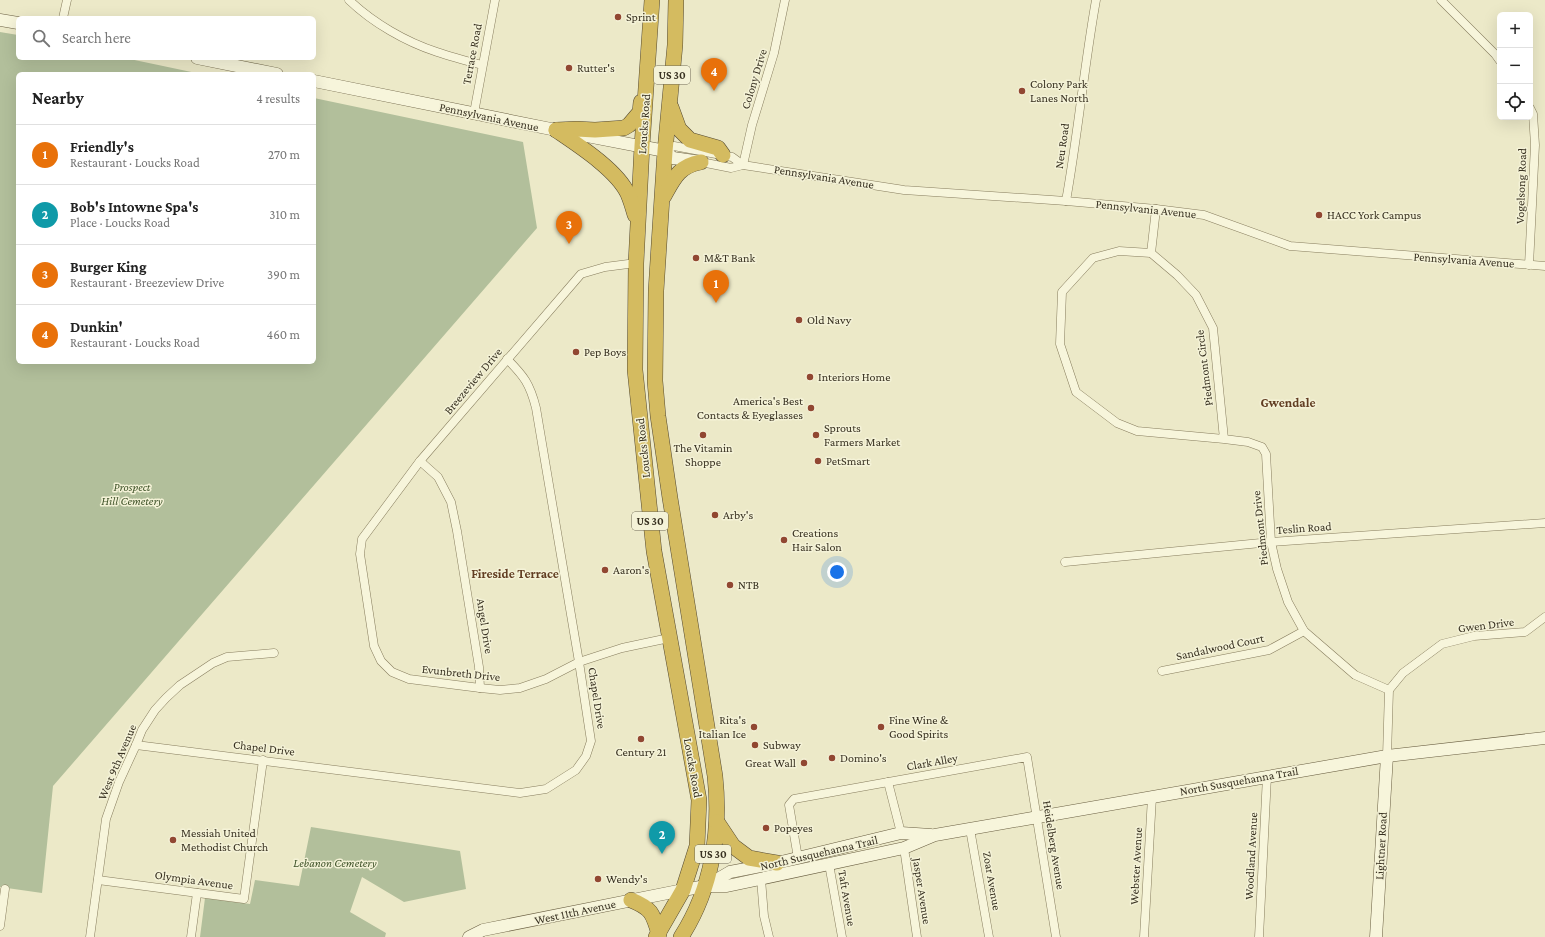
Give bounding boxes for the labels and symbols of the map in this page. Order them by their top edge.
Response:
place label: Sprint [626,10,657,24]
marker: Sprint [613,12,623,22]
street label: Terrace Road [459,22,485,86]
street label: Colony Drive [738,47,770,111]
pin: 4 [701,58,727,91]
place label: Rutter's [577,61,615,75]
marker: Rutter's [564,63,574,73]
road number: US 30 [654,66,690,84]
place label: Colony Park Lanes North [1030,77,1089,105]
marker: Colony Park Lanes North [1017,86,1027,96]
street label: Loucks Road [635,93,653,155]
street label: Pennsylvania Avenue [438,100,540,134]
street label: Neu Road [1052,122,1072,170]
street label: Vogelsong Road [1513,147,1529,224]
street label: Pennsylvania Avenue [773,162,875,192]
street label: Pennsylvania Avenue [1095,197,1197,221]
place label: HACC York Campus [1327,208,1422,222]
marker: HACC York Campus [1314,210,1324,220]
pin: 3 [556,211,582,244]
street label: Pennsylvania Avenue [1413,249,1515,271]
place label: M&T Bank [704,251,756,265]
marker: M&T Bank [691,253,701,263]
pin: 1 [703,270,729,303]
place label: Old Navy [807,313,852,327]
marker: Old Navy [794,315,804,325]
street label: Piedmont Circle [1192,329,1216,407]
street label: Breezeview Drive [441,345,505,417]
place label: Pep Boys [584,345,627,359]
marker: Pep Boys [571,347,581,357]
place label: Interiors Home [818,370,891,384]
marker: Interiors Home [805,372,815,382]
place label: America's Best Contacts & Eyeglasses [697,394,804,422]
district label: Gwendale [1260,395,1316,410]
marker: America's Best Contacts & Eyeglasses [806,403,816,413]
street label: Loucks Road [633,417,653,479]
place label: Sprouts Farmers Market [824,421,901,449]
marker: The Vitamin Shoppe [698,430,708,440]
marker: Sprouts Farmers Market [811,430,821,440]
place label: The Vitamin Shoppe [674,441,733,469]
place label: PetSmart [826,454,871,468]
marker: PetSmart [813,456,823,466]
park label: Prospect Hill Cemetery [101,480,163,508]
street label: Piedmont Drive [1249,490,1271,566]
place label: Arby's [723,508,753,522]
marker: Arby's [710,510,720,520]
road number: US 30 [632,512,668,530]
street label: Teslin Road [1276,519,1333,537]
place label: Creations Hair Salon [792,526,842,554]
marker: Creations Hair Salon [779,535,789,545]
your location [827,562,847,582]
place label: Aaron's [613,563,650,577]
marker: Aaron's [600,565,610,575]
district label: Fireside Terrace [471,566,559,581]
place label: NTB [738,578,759,592]
marker: NTB [725,580,735,590]
street label: Angel Drive [474,597,496,655]
street label: Gwen Drive [1457,615,1515,635]
street label: Sandalwood Court [1175,631,1266,663]
street label: Evunbreth Drive [421,662,501,684]
street label: Chapel Drive [585,666,609,730]
place label: Rita's Italian Ice [699,713,746,741]
place label: Fine Wine & Good Spirits [889,713,949,741]
street label: West 9th Avenue [95,722,139,802]
marker: Rita's Italian Ice [749,722,759,732]
marker: Fine Wine & Good Spirits [876,722,886,732]
marker: Century 21 [636,734,646,744]
street label: Chapel Drive [232,737,296,759]
street label: Loucks Road [681,737,705,800]
place label: Subway [763,738,801,752]
marker: Subway [750,740,760,750]
place label: Century 21 [616,745,666,759]
place label: Domino's [840,751,887,765]
street label: Clark Alley [905,751,959,773]
marker: Domino's [827,753,837,763]
place label: Great Wall [745,756,796,770]
marker: Great Wall [799,758,809,768]
street label: North Susquehanna Trail [1179,764,1299,798]
street label: Heidelberg Avenue [1040,799,1068,891]
street label: Lightner Road [1372,811,1390,880]
street label: Woodland Avenue [1242,812,1260,900]
pin: 2 [649,821,675,854]
place label: Popeyes [774,821,813,835]
marker: Popeyes [761,823,771,833]
place label: Messiah United Methodist Church [181,826,269,854]
street label: Webster Avenue [1127,827,1145,905]
street label: North Susquehanna Trail [759,833,879,873]
marker: Messiah United Methodist Church [168,835,178,845]
road number: US 30 [695,845,731,863]
street label: Zoar Avenue [980,850,1004,912]
park label: Lebanon Cemetery [293,856,377,870]
street label: Jasper Avenue [910,856,934,925]
street label: Olympia Avenue [154,868,234,892]
street label: Taft Avenue [835,869,859,927]
place label: Wendy's [606,872,648,886]
marker: Wendy's [593,874,603,884]
street label: West 11th Avenue [533,897,617,927]

